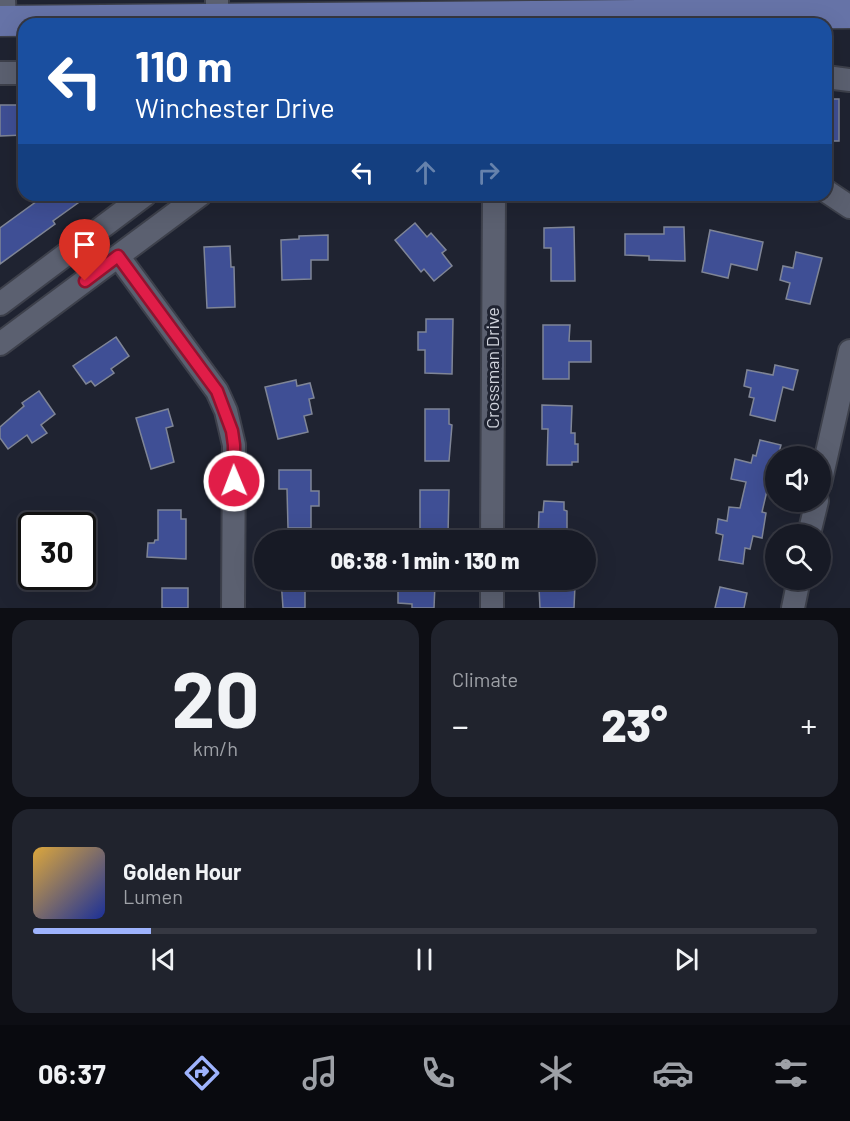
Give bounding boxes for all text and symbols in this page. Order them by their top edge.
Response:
text: 110 m [135,40,232,90]
icon: left [36,42,114,120]
text: Winchester Drive [135,91,335,123]
icon: left [346,156,379,189]
icon: ahead [409,156,442,189]
icon: right [472,156,505,189]
pin [59,219,110,281]
icon: arrive [68,228,101,261]
street label: Crossman Drive [481,307,503,429]
map controls [765,446,831,590]
button: sound [765,446,831,512]
position arrow [202,449,266,513]
speed limit sign: 30 [18,512,96,590]
button: search [765,524,831,590]
text: 06:38 · 1 min · 130 m [331,547,519,573]
text: 20 [171,650,260,744]
text: Climate [452,667,518,691]
text: 23° [601,697,668,751]
text: − [452,705,469,745]
text: + [800,705,817,745]
text: km/h [193,736,238,760]
text: Golden Hour [123,858,241,884]
text: Lumen [123,884,183,908]
icon: previous [147,943,180,976]
icon: pause [408,943,441,976]
icon: next [670,943,703,976]
icon: directions [181,1052,223,1094]
icon: music [299,1052,341,1094]
icon: phone [417,1052,459,1094]
icon: climate [535,1052,577,1094]
icon: car [652,1052,694,1094]
icon: filters [770,1052,812,1094]
text: 06:37 [38,1057,106,1089]

